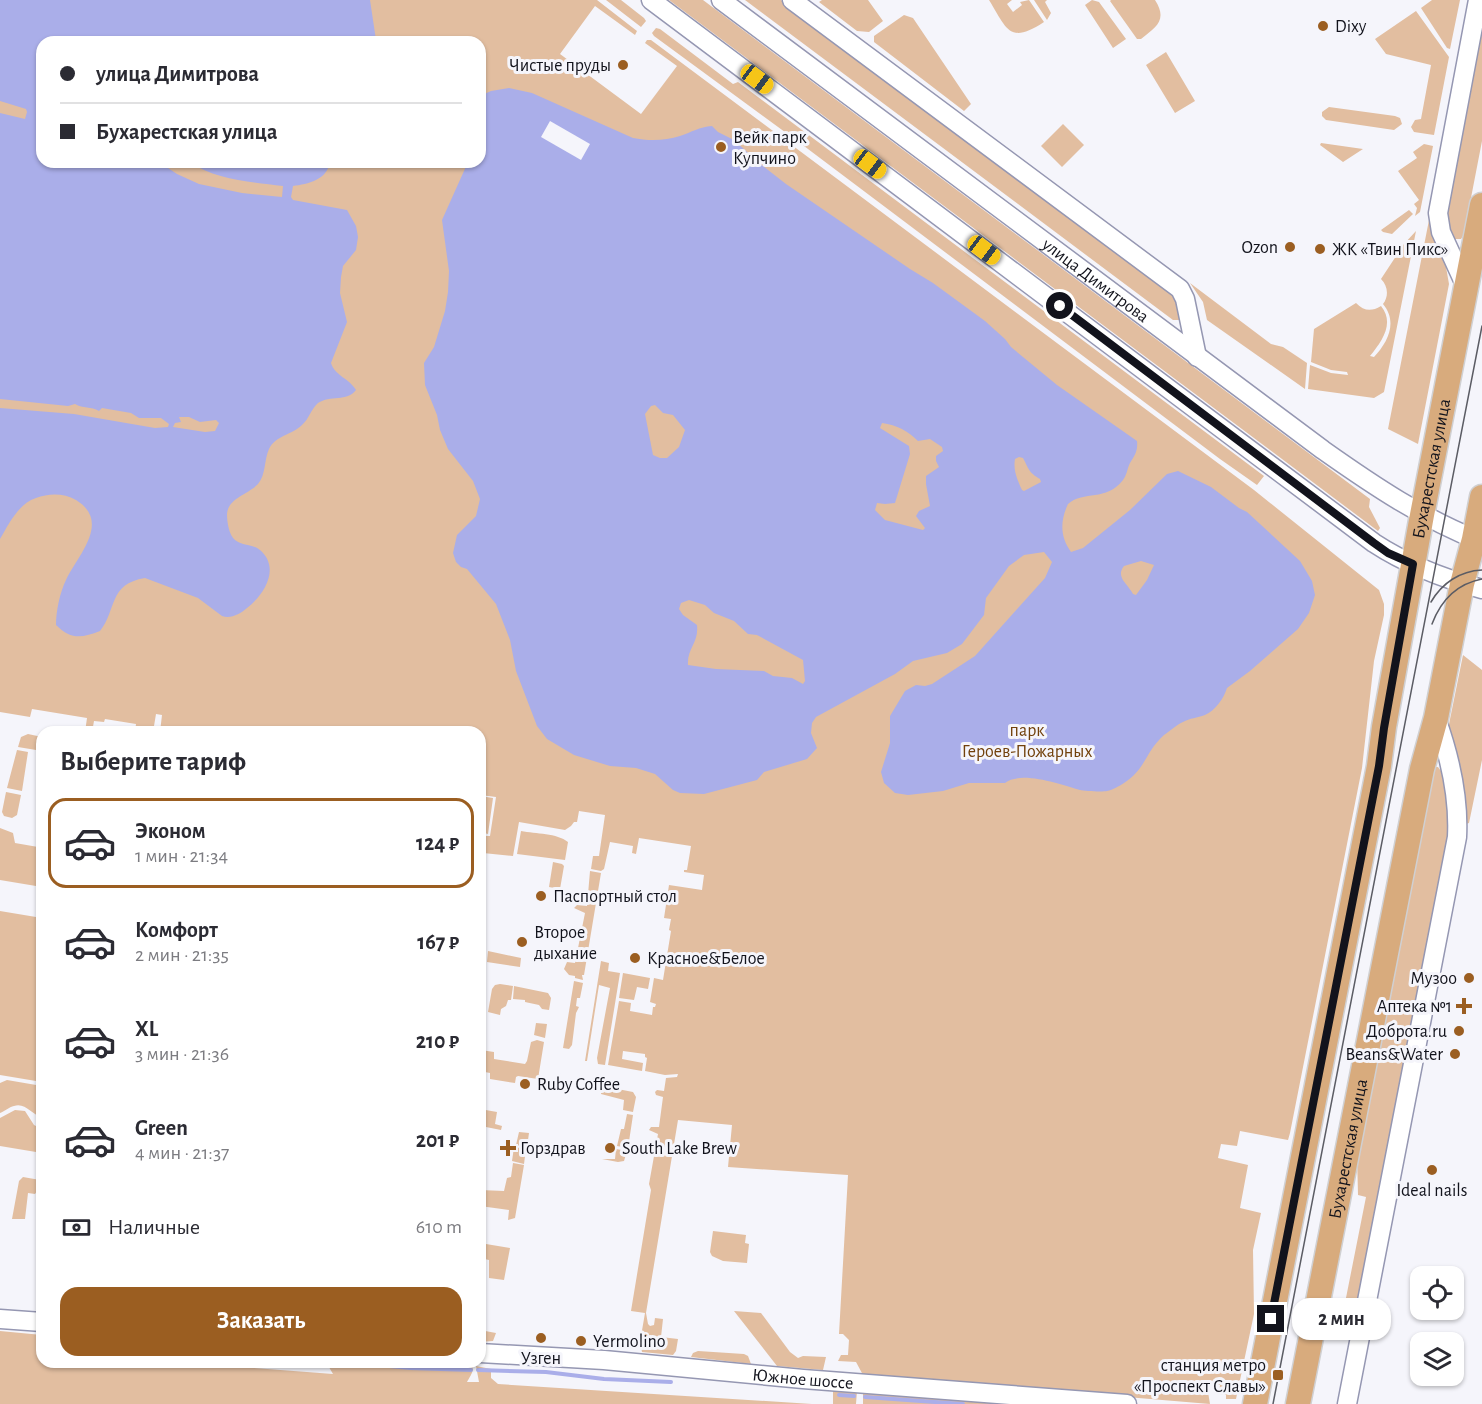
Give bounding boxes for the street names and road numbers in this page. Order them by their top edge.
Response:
street label: улица Димитрова [1038,235,1152,326]
street label: Бухарестская улица [1410,397,1454,540]
street label: Бухарестская улица [1326,1077,1371,1221]
street label: Южное шоссе [751,1366,854,1393]

